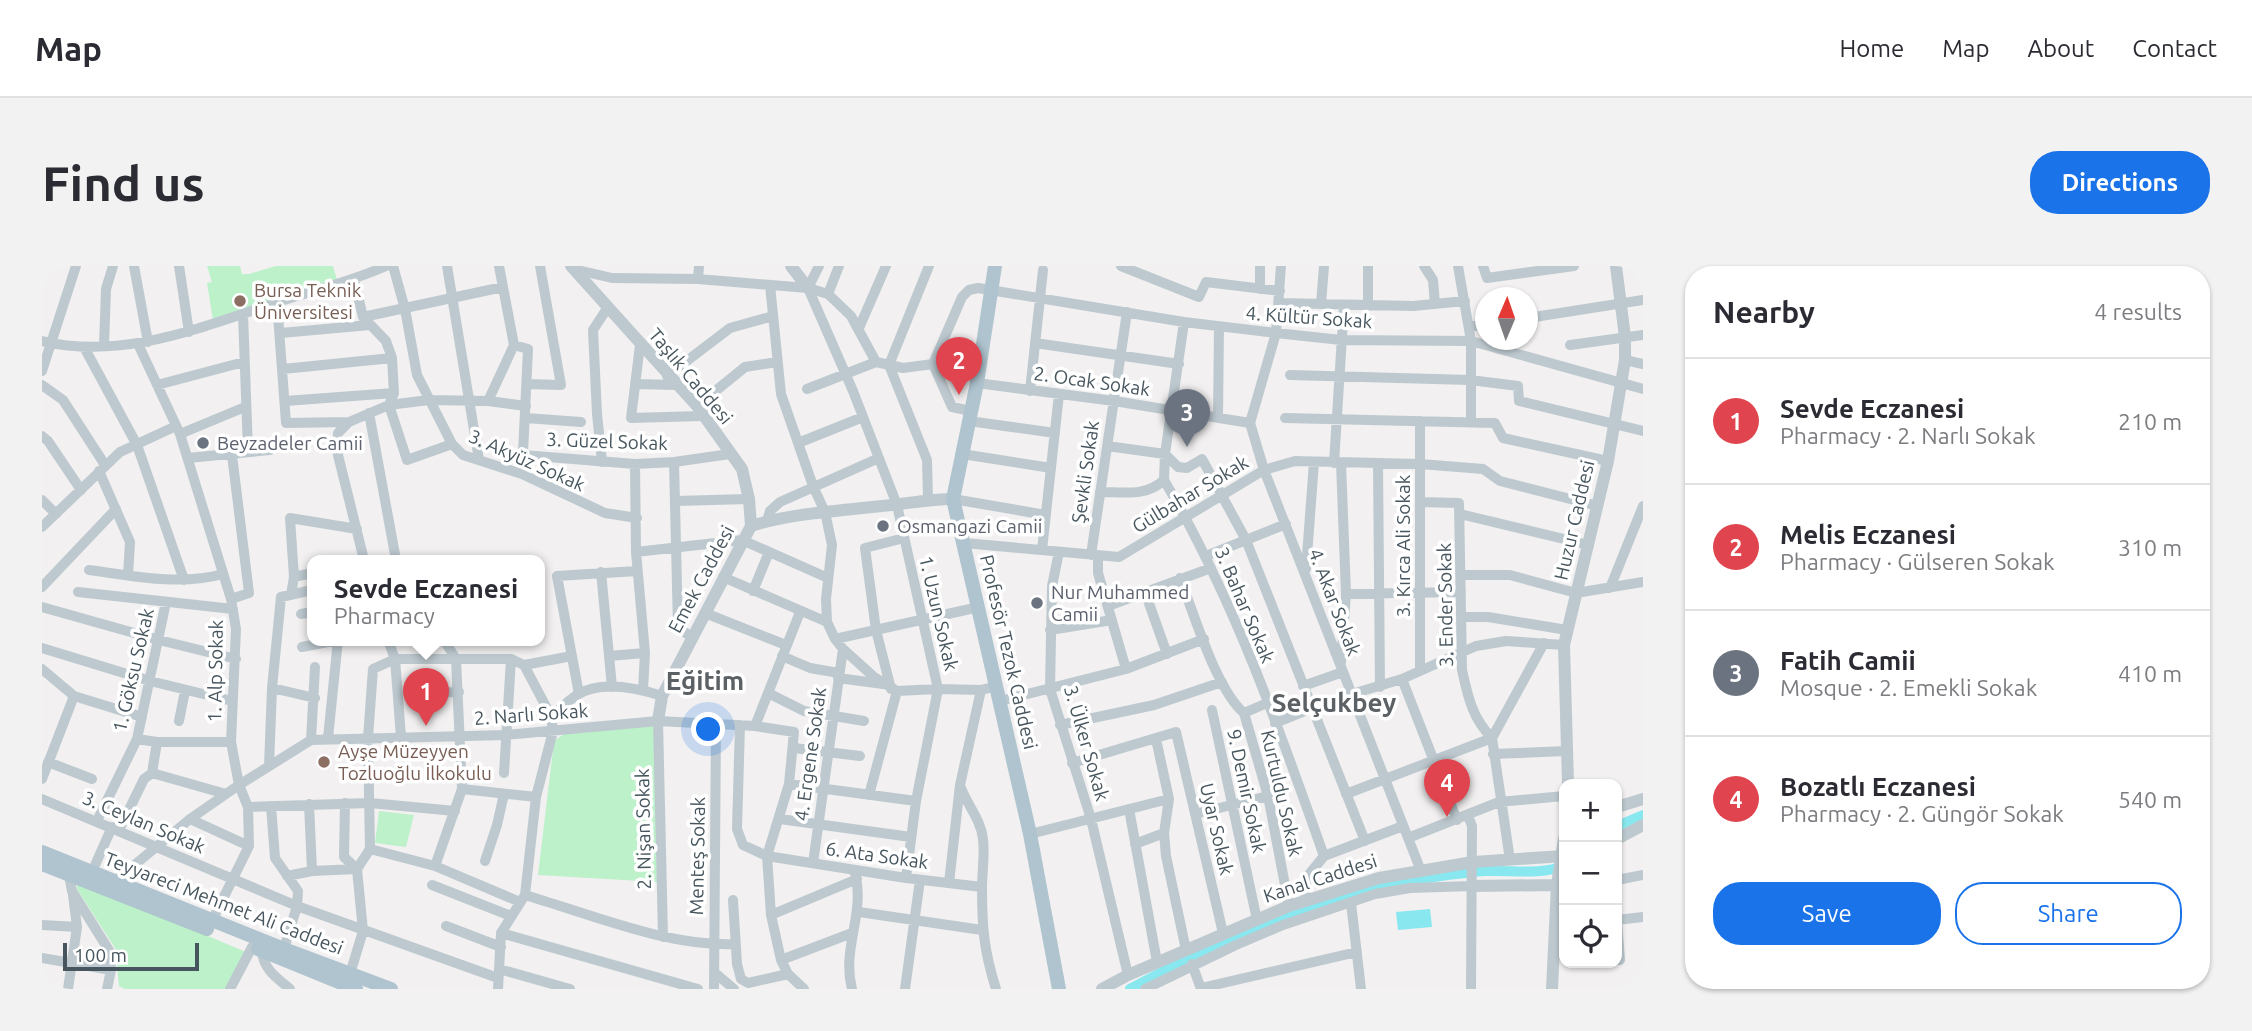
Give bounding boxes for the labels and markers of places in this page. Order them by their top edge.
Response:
place label: Bursa Teknik Üniversitesi [254,279,362,323]
marker: Bursa Teknik Üniversitesi [232,293,248,309]
pin: 2 [936,337,982,395]
pin: 3 [1164,389,1210,447]
place label: Beyzadeler Camii [217,432,363,454]
marker: Beyzadeler Camii [195,435,211,451]
place label: Osmangazi Camii [897,515,1042,537]
marker: Osmangazi Camii [875,518,891,534]
place label: Nur Muhammed Camii [1051,581,1189,625]
marker: Nur Muhammed Camii [1029,595,1045,611]
pin: 1 [403,668,449,726]
place label: Ayşe Müzeyyen Tozluoğlu İlkokulu [338,740,492,784]
marker: Ayşe Müzeyyen Tozluoğlu İlkokulu [316,754,332,770]
pin: 4 [1424,759,1470,817]

